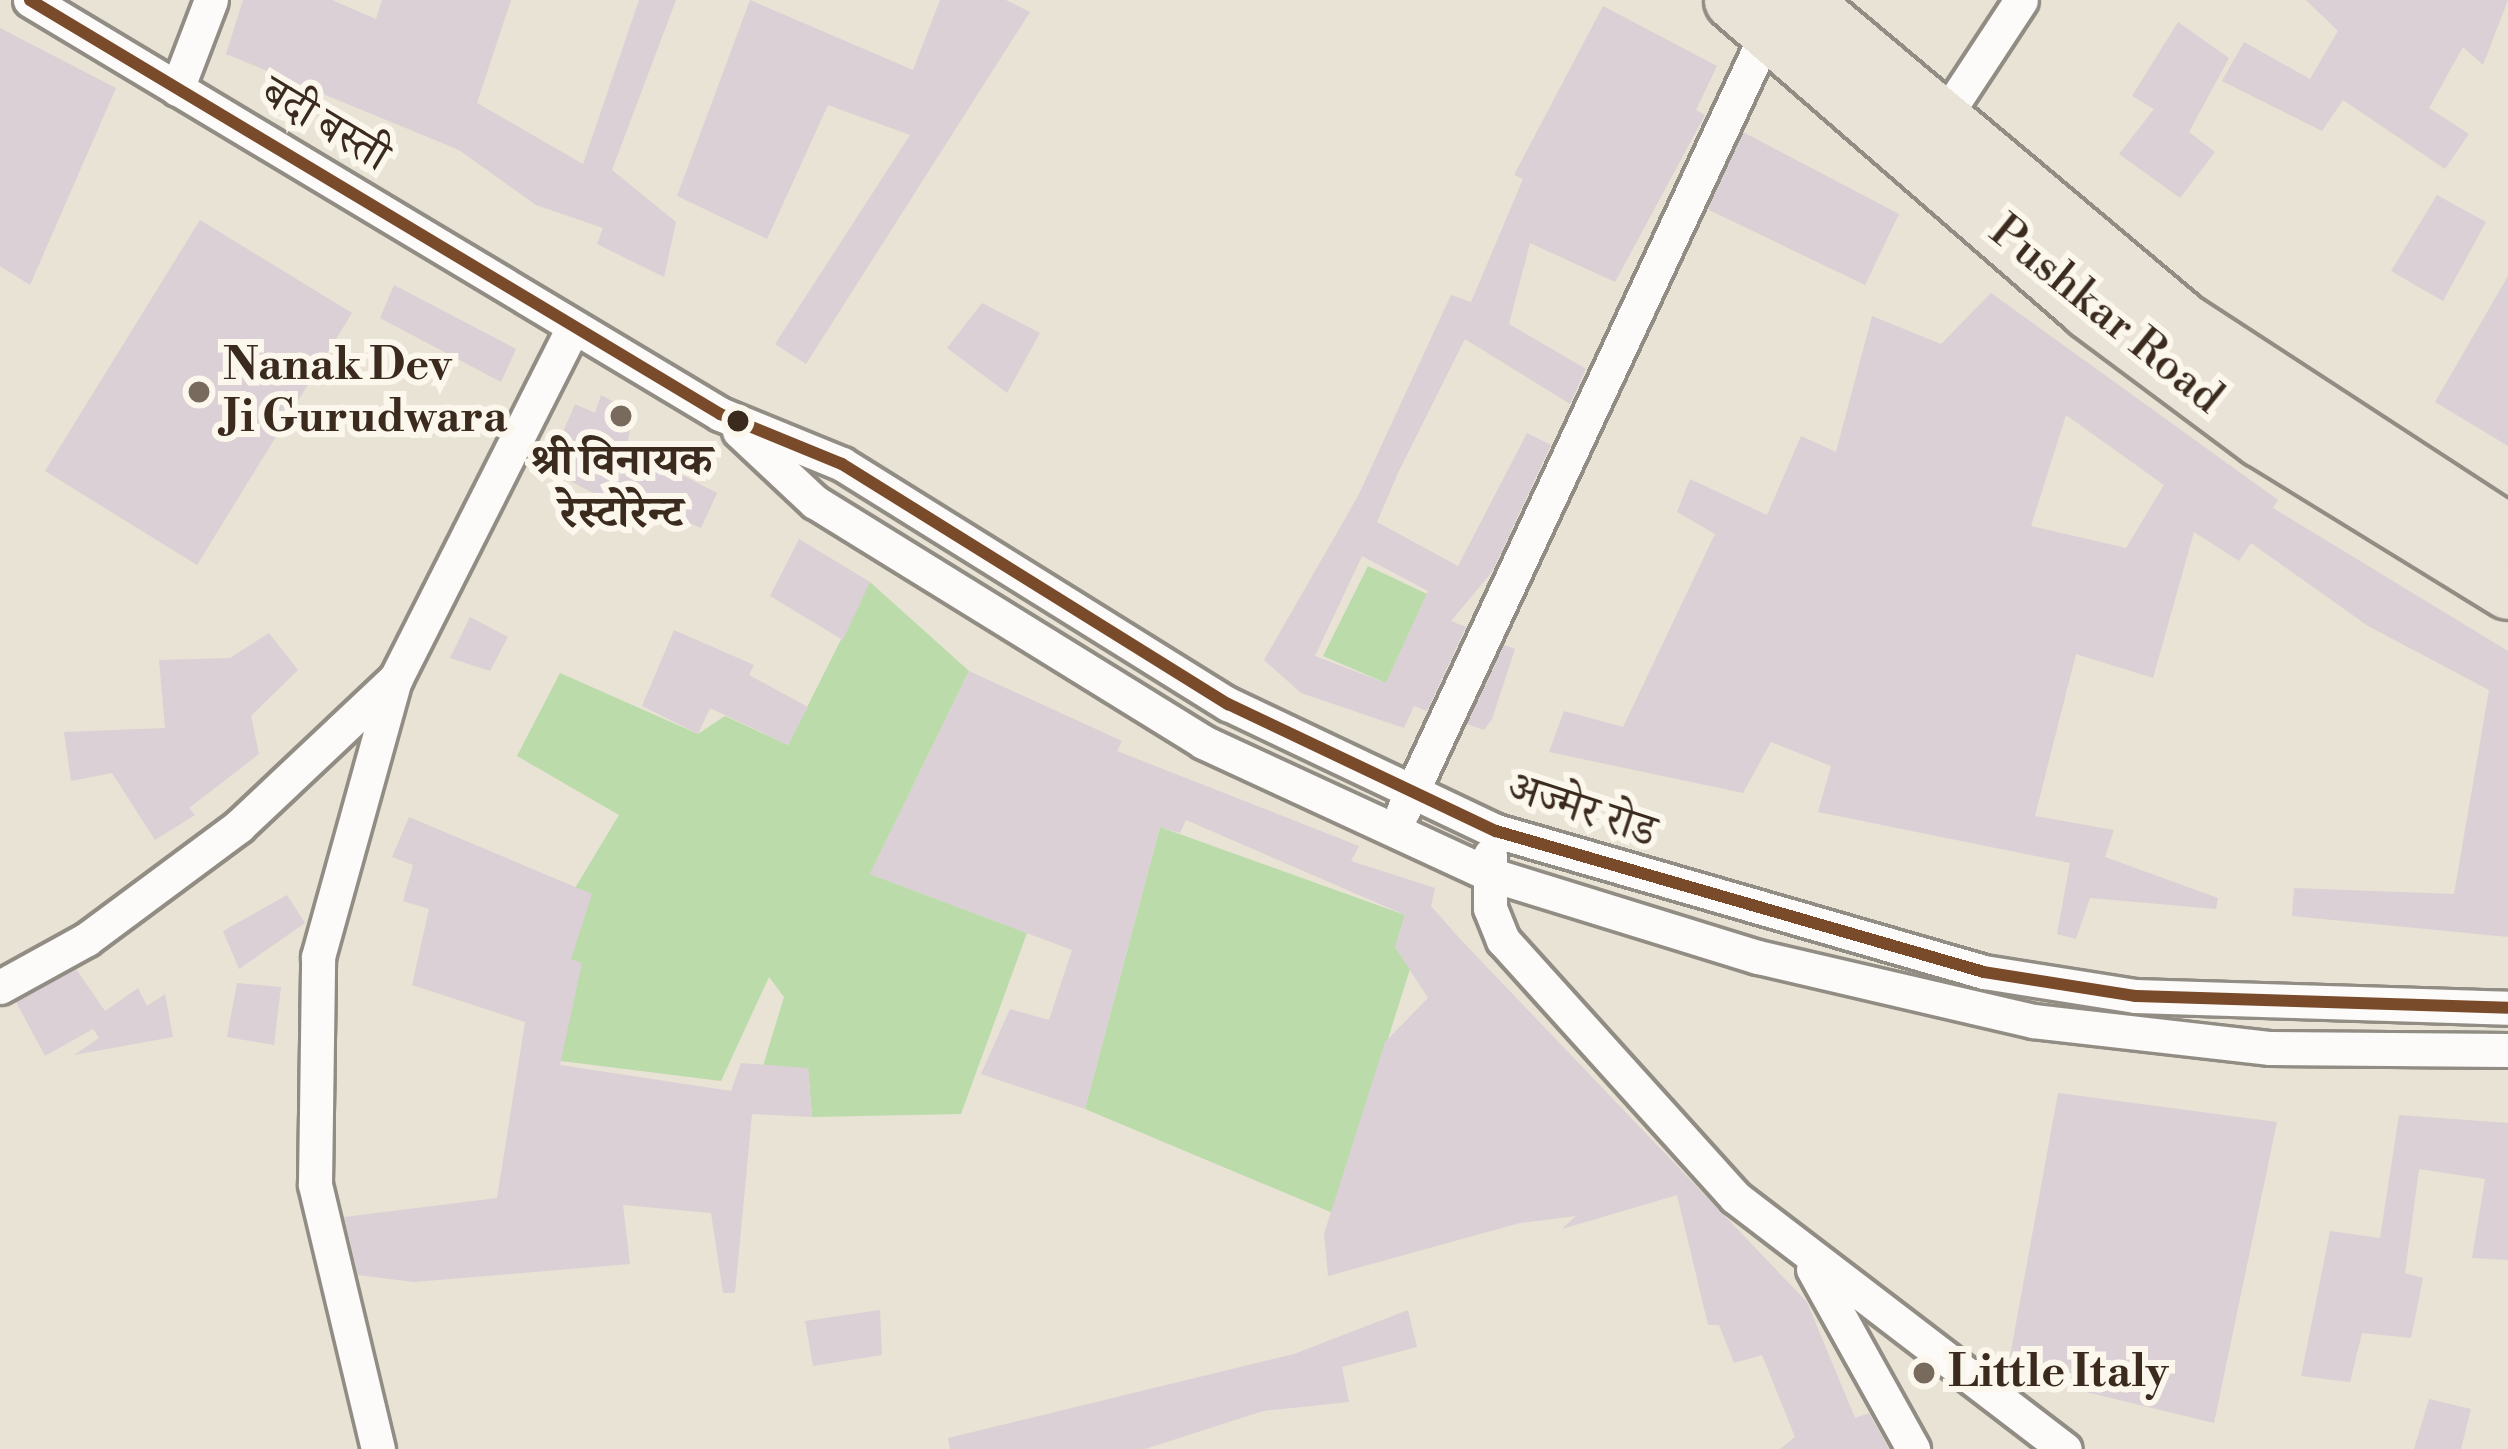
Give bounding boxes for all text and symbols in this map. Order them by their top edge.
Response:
street label: बदी बस्ती [251,66,399,184]
street label: Pushkar Road [1979,205,2233,425]
place label: Nanak Dev Ji Gurudwara [223,339,507,445]
marker: Nanak Dev Ji Gurudwara [186,379,212,405]
marker: श्री विनायक रेस्टोरेन्ट [608,403,634,429]
unlabelled marker [727,410,749,432]
place label: श्री विनायक रेस्टोरेन्ट [530,435,712,541]
street label: अज्मेर रोड [1501,761,1663,859]
place label: Little Italy [1948,1346,2169,1400]
marker: Little Italy [1911,1360,1937,1386]

